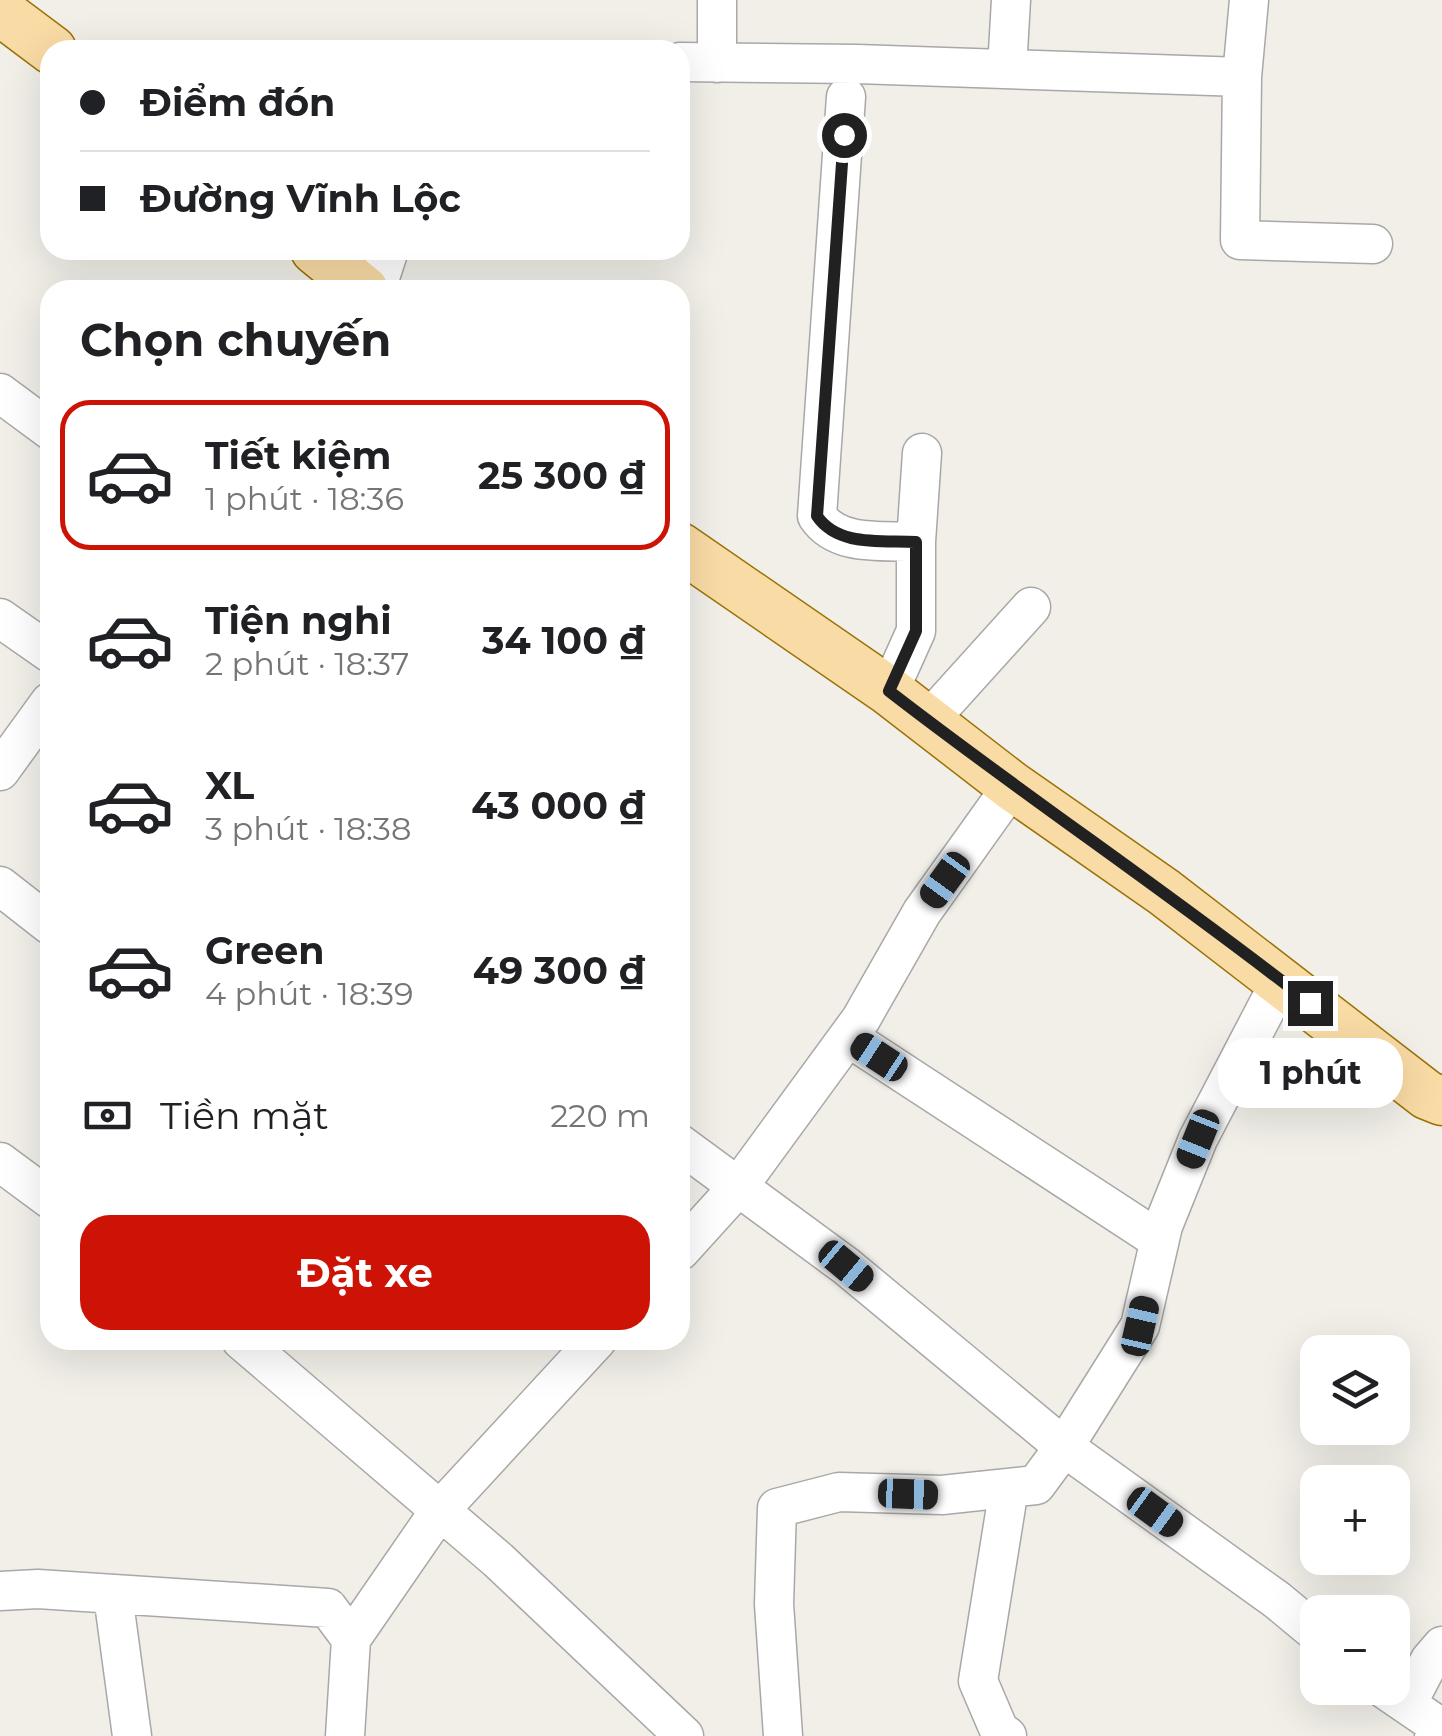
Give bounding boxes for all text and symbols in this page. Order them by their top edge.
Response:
text: Điểm đón [140,79,335,126]
route start [822,113,867,158]
text: Đường Vĩnh Lộc [140,175,461,222]
text: Chọn chuyến [80,312,391,367]
icon: car [85,430,175,520]
text: Tiết kiệm [205,432,391,479]
text: 25 300 ₫ [478,452,645,499]
text: 1 phút · 18:36 [205,479,404,518]
icon: car [85,595,175,685]
text: Tiện nghi [205,597,392,644]
text: 34 100 ₫ [482,617,645,664]
text: 2 phút · 18:37 [205,644,409,683]
icon: car [85,760,175,850]
text: XL [205,762,254,809]
text: 43 000 ₫ [471,782,645,829]
text: 3 phút · 18:38 [205,809,411,848]
car [915,847,975,913]
icon: car [85,925,175,1015]
text: Green [205,927,325,974]
text: 49 300 ₫ [473,947,645,994]
text: 4 phút · 18:39 [205,974,413,1013]
route end [1288,981,1333,1026]
car [846,1028,912,1086]
callout: 1 phút [1218,1038,1402,1108]
text: 1 phút [1260,1053,1361,1092]
icon: cash [80,1088,135,1143]
text: Tiền mặt [160,1092,329,1139]
text: 220 m [550,1096,650,1135]
car [1173,1106,1223,1172]
button: Đặt xe [80,1215,650,1330]
car [813,1235,879,1297]
car [1119,1293,1161,1359]
map controls [1300,1335,1410,1705]
button: layers [1300,1335,1410,1445]
button: + [1300,1465,1410,1575]
car [877,1478,939,1510]
car [1122,1482,1188,1542]
button: − [1300,1595,1410,1705]

